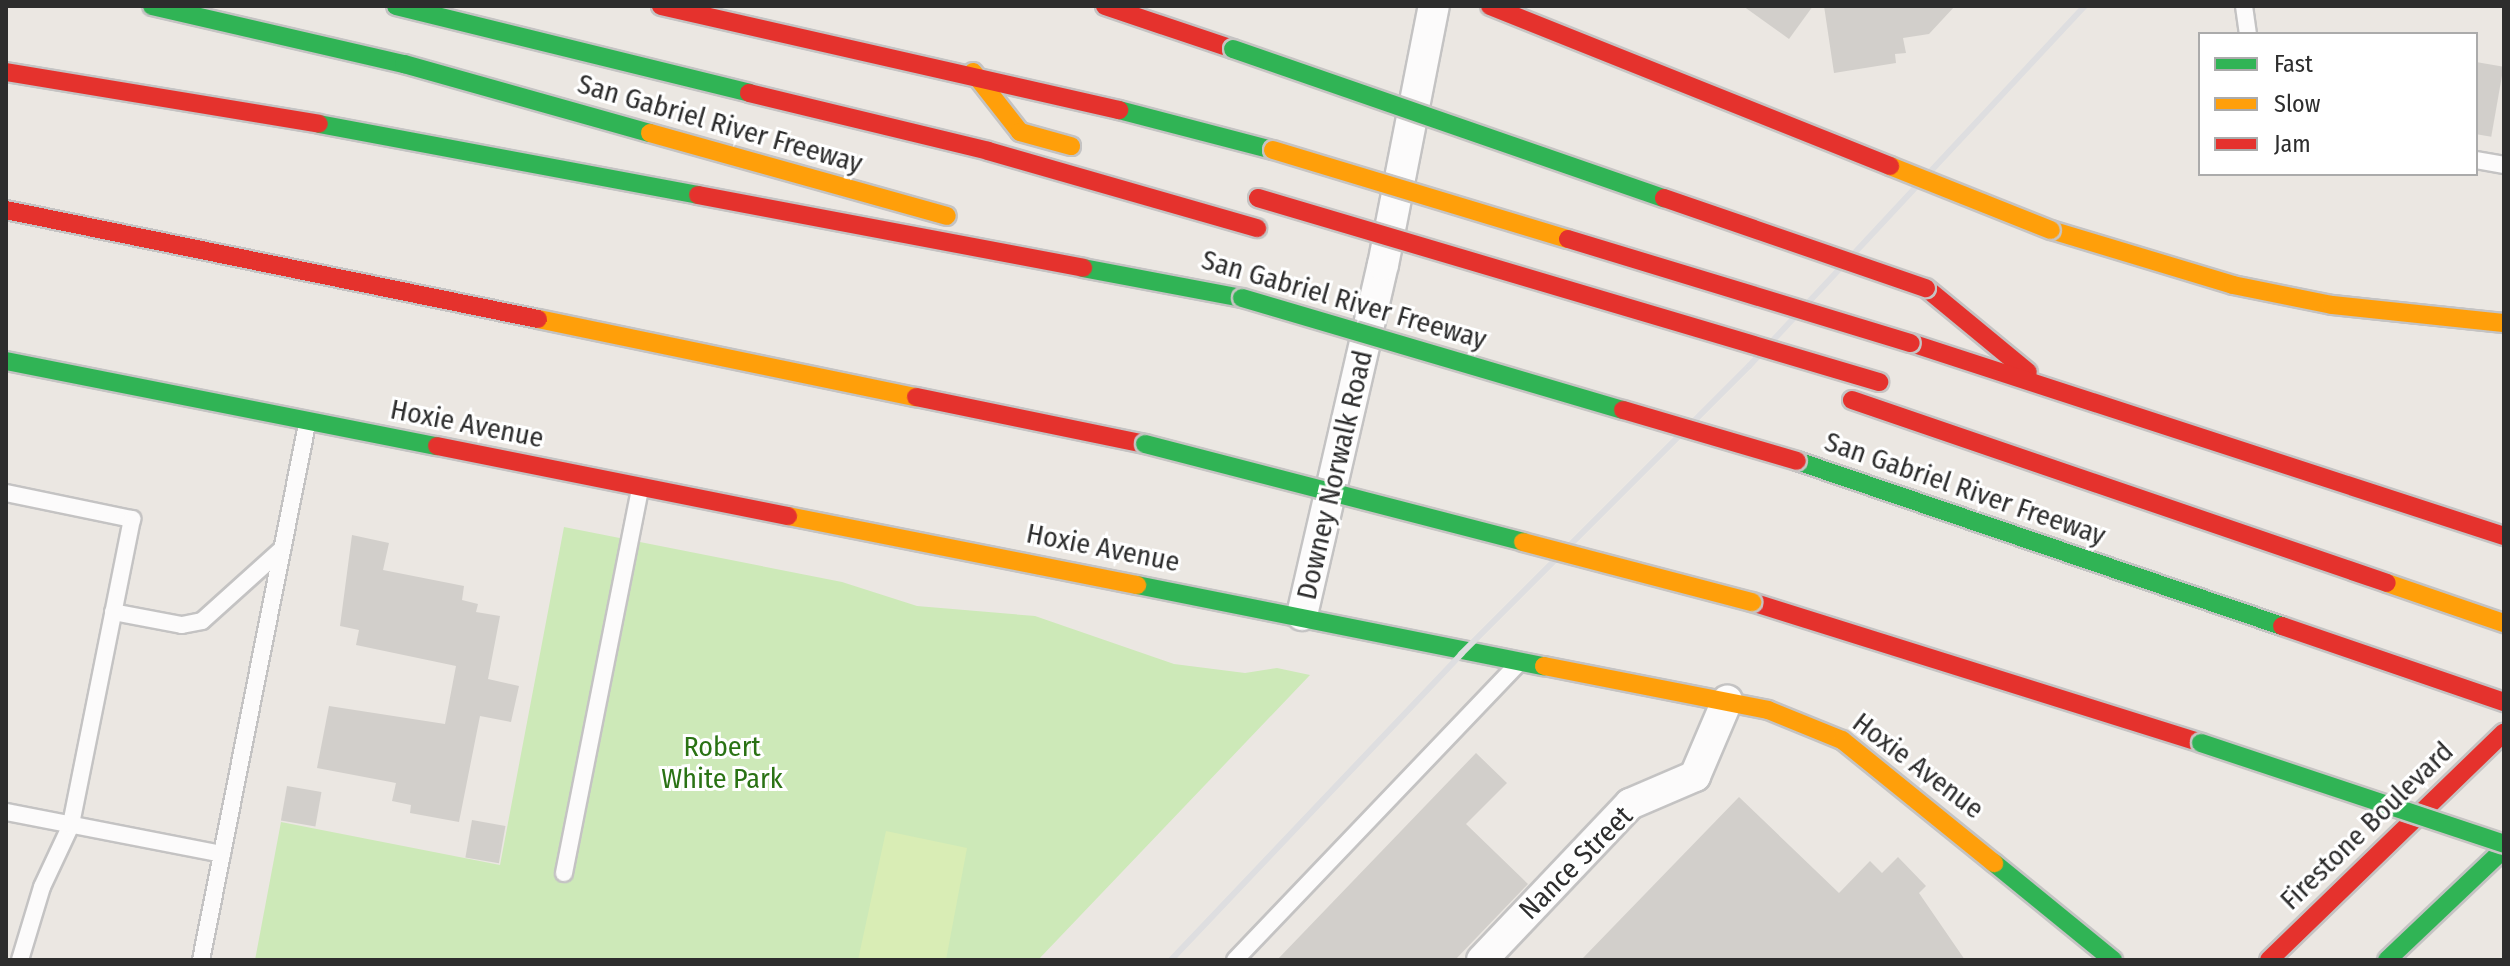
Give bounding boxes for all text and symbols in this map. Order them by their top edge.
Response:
legend [2198,32,2478,176]
text: Fast [2274,50,2313,78]
street label: San Gabriel River Freeway [574,67,866,181]
text: Slow [2274,90,2320,118]
text: Jam [2274,130,2311,158]
street label: San Gabriel River Freeway [1198,243,1490,357]
street label: Downey Norwalk Road [1290,347,1380,603]
street label: Hoxie Avenue [388,393,546,455]
street label: San Gabriel River Freeway [1820,425,2110,553]
street label: Hoxie Avenue [1024,517,1182,579]
street label: Hoxie Avenue [1846,706,1990,826]
park label: Robert White Park [661,730,783,796]
street label: Firestone Boulevard [2274,735,2460,917]
street label: Nance Street [1512,799,1640,927]

